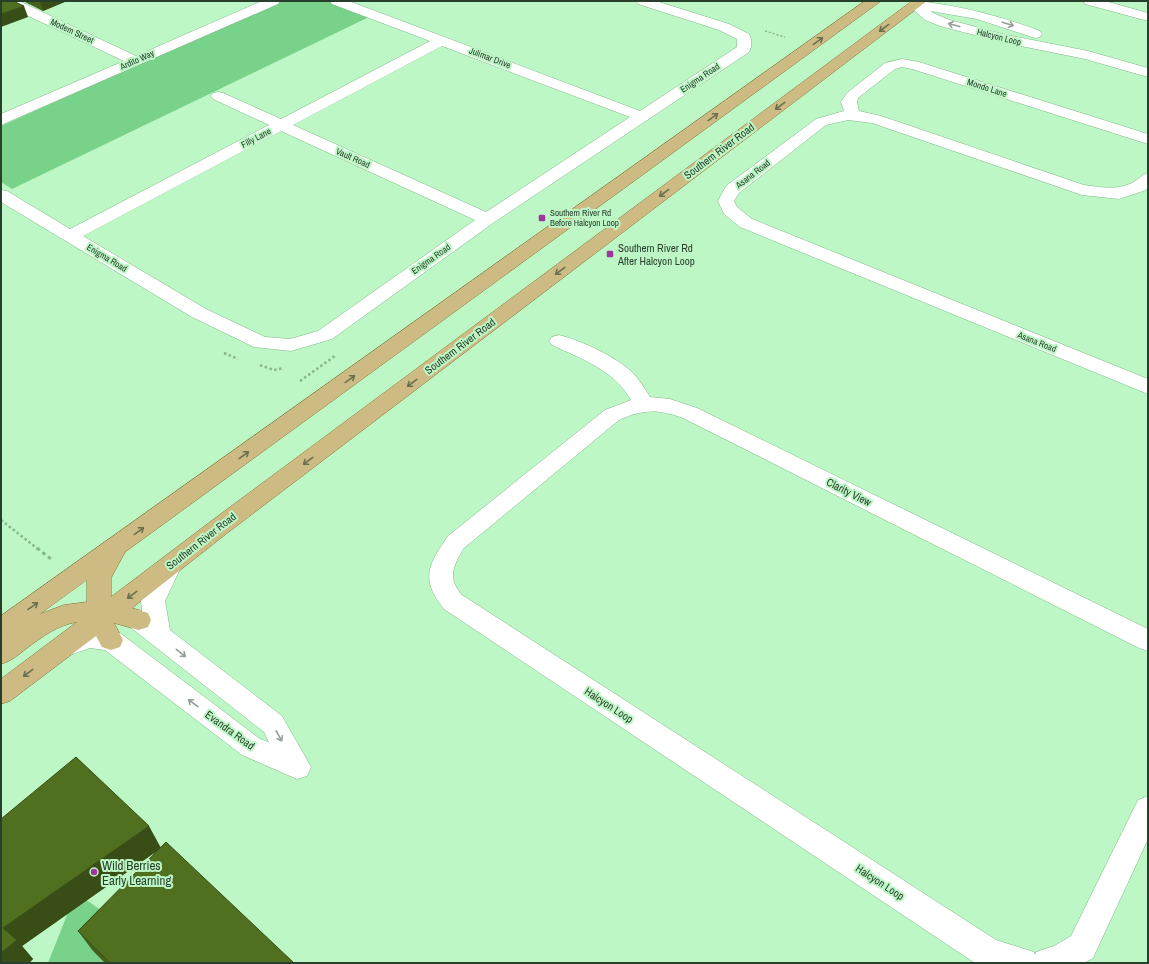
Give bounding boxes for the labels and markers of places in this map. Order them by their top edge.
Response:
place label: Southern River Rd Before Halcyon Loop [550,207,619,229]
marker: Southern River Rd Before Halcyon Loop [537,213,547,223]
place label: Southern River Rd After Halcyon Loop [617,241,695,268]
marker: Southern River Rd After Halcyon Loop [605,249,615,259]
place label: Wild Berries Early Learning [102,857,171,889]
marker: Wild Berries Early Learning [89,867,99,877]

